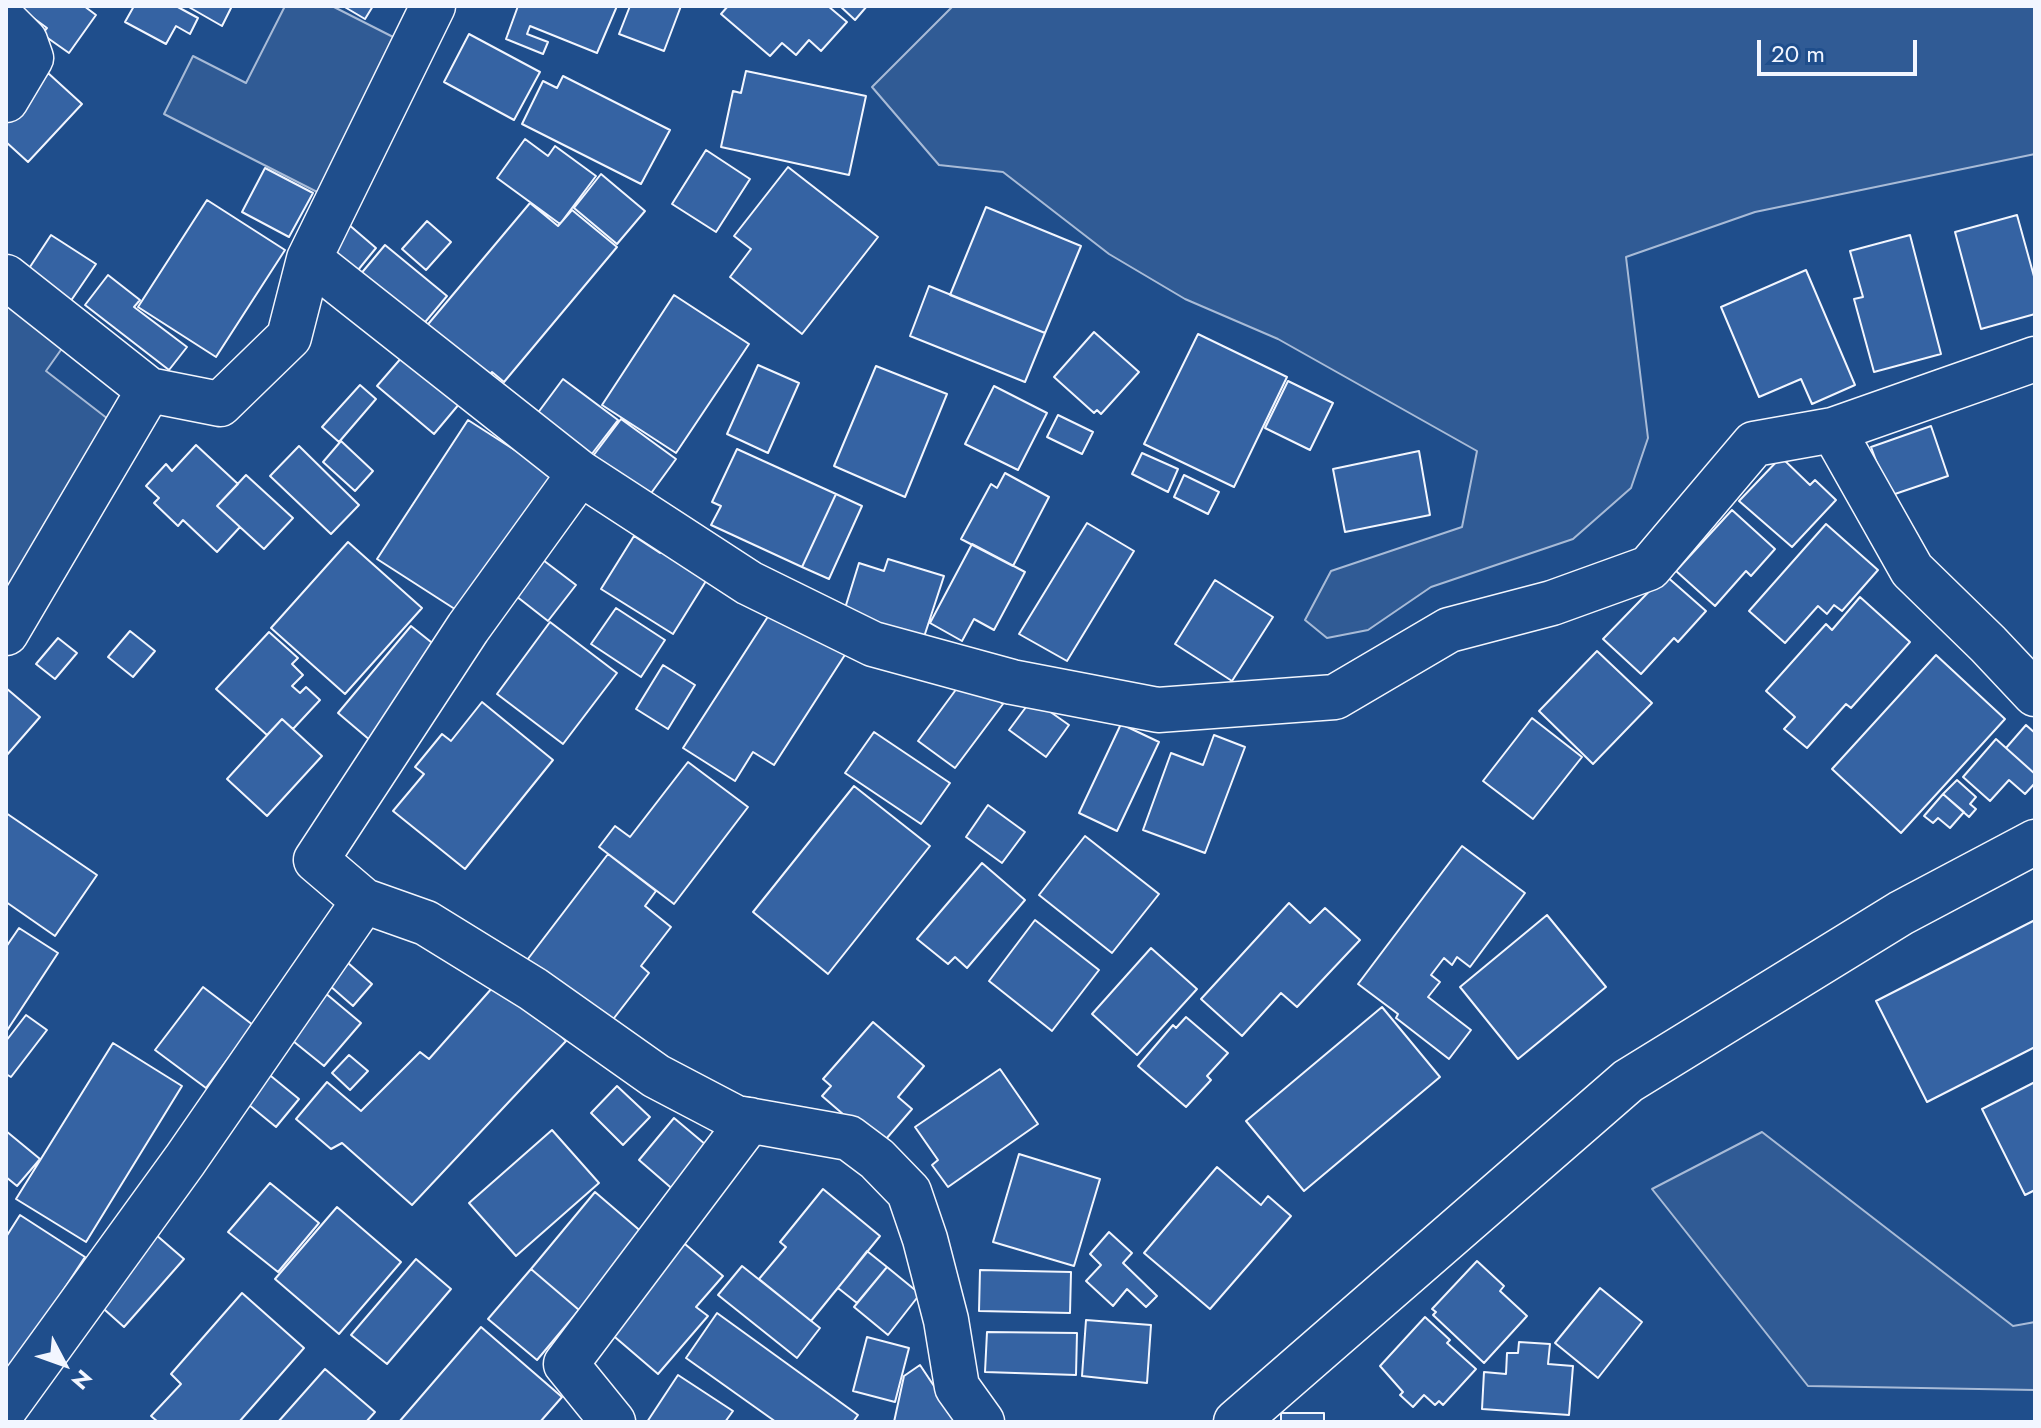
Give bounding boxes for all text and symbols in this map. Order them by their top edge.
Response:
scale bar [1761,24,1921,74]
text: 20 m [1771,36,1825,71]
north arrow [24,1324,104,1404]
text: N [64,1363,100,1397]

